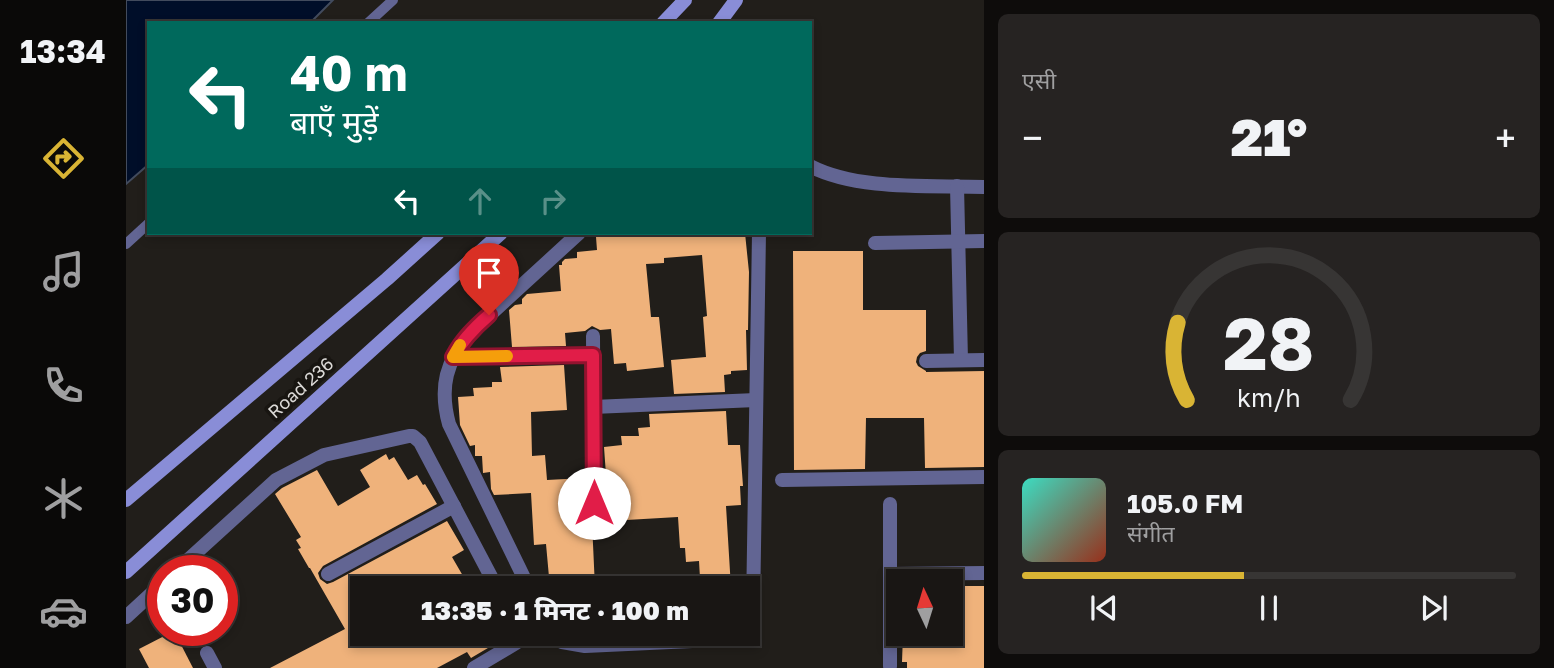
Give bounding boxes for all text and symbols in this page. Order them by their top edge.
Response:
text: 13:34 [20,32,106,70]
text: 40 m [290,43,408,102]
icon: left [175,49,266,140]
text: एसी [1022,66,1056,94]
text: बाएँ मुड़ें [290,103,379,141]
text: 21° [1231,105,1307,167]
text: − [1022,115,1043,160]
text: + [1495,115,1516,160]
icon: directions [39,134,88,183]
icon: left [388,182,426,220]
icon: ahead [461,182,499,220]
icon: right [534,182,572,220]
pin [459,243,519,315]
icon: music [39,247,88,296]
icon: arrive [470,254,508,292]
text: 28 [1224,299,1315,386]
street label: Road 236 [263,352,338,422]
icon: phone [39,361,88,410]
text: km/h [1237,382,1301,413]
position arrow [557,466,631,540]
icon: climate [39,474,88,523]
text: 105.0 FM [1127,488,1243,519]
text: संगीत [1127,519,1175,547]
speed limit sign: 30 [147,555,238,646]
north arrow [886,569,962,646]
map controls [886,569,963,646]
icon: car [39,587,88,636]
icon: previous [1085,589,1123,627]
icon: pause [1250,589,1288,627]
icon: next [1415,589,1453,627]
text: 13:35 · 1 मिनट · 100 m [421,595,689,626]

